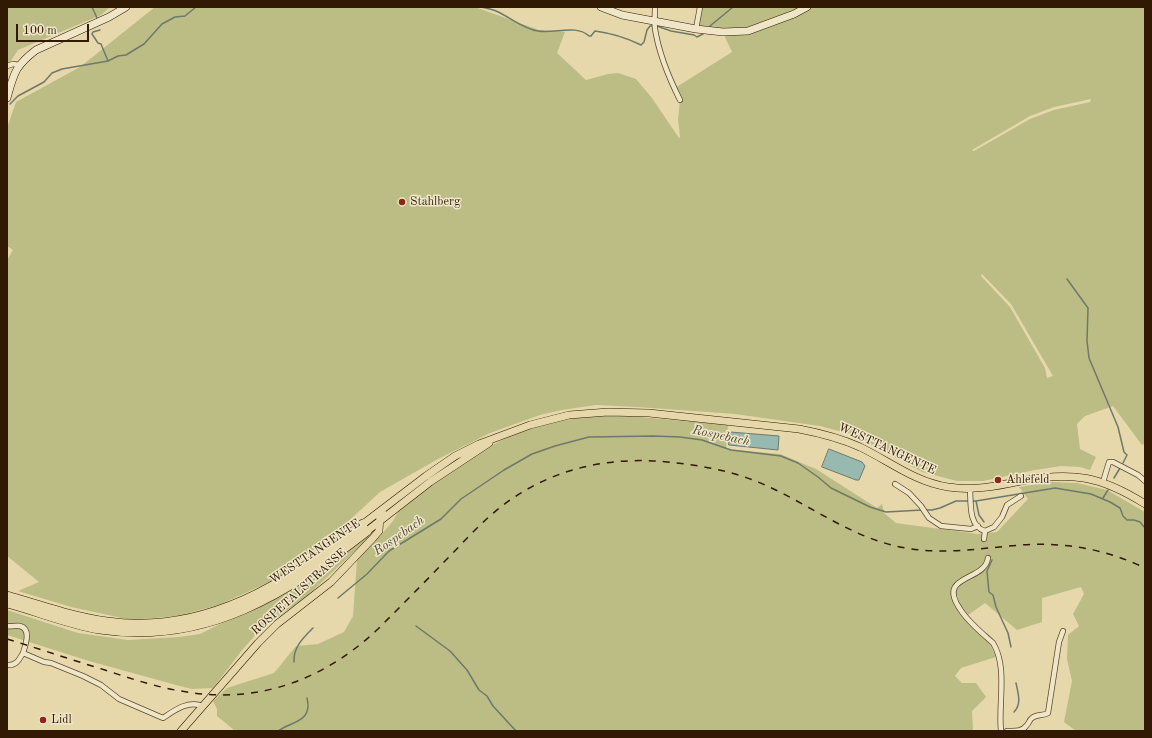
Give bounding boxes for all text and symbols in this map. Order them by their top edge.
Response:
scale bar [18,16,91,42]
text: 100 m [23,25,57,37]
place label: Stahlberg [410,195,460,209]
marker: Stahlberg [397,197,407,207]
street label: WESTTANGENTE [836,420,938,478]
water label: Rospebach [691,422,751,450]
place label: Ahlefeld [1006,473,1049,487]
marker: Ahlefeld [993,475,1003,485]
water label: Rospebach [371,513,427,559]
street label: WESTTANGENTE [267,516,363,588]
street label: ROSPETALSTRASSE [249,546,349,638]
place label: Lidl [51,713,72,727]
marker: Lidl [38,715,48,725]

